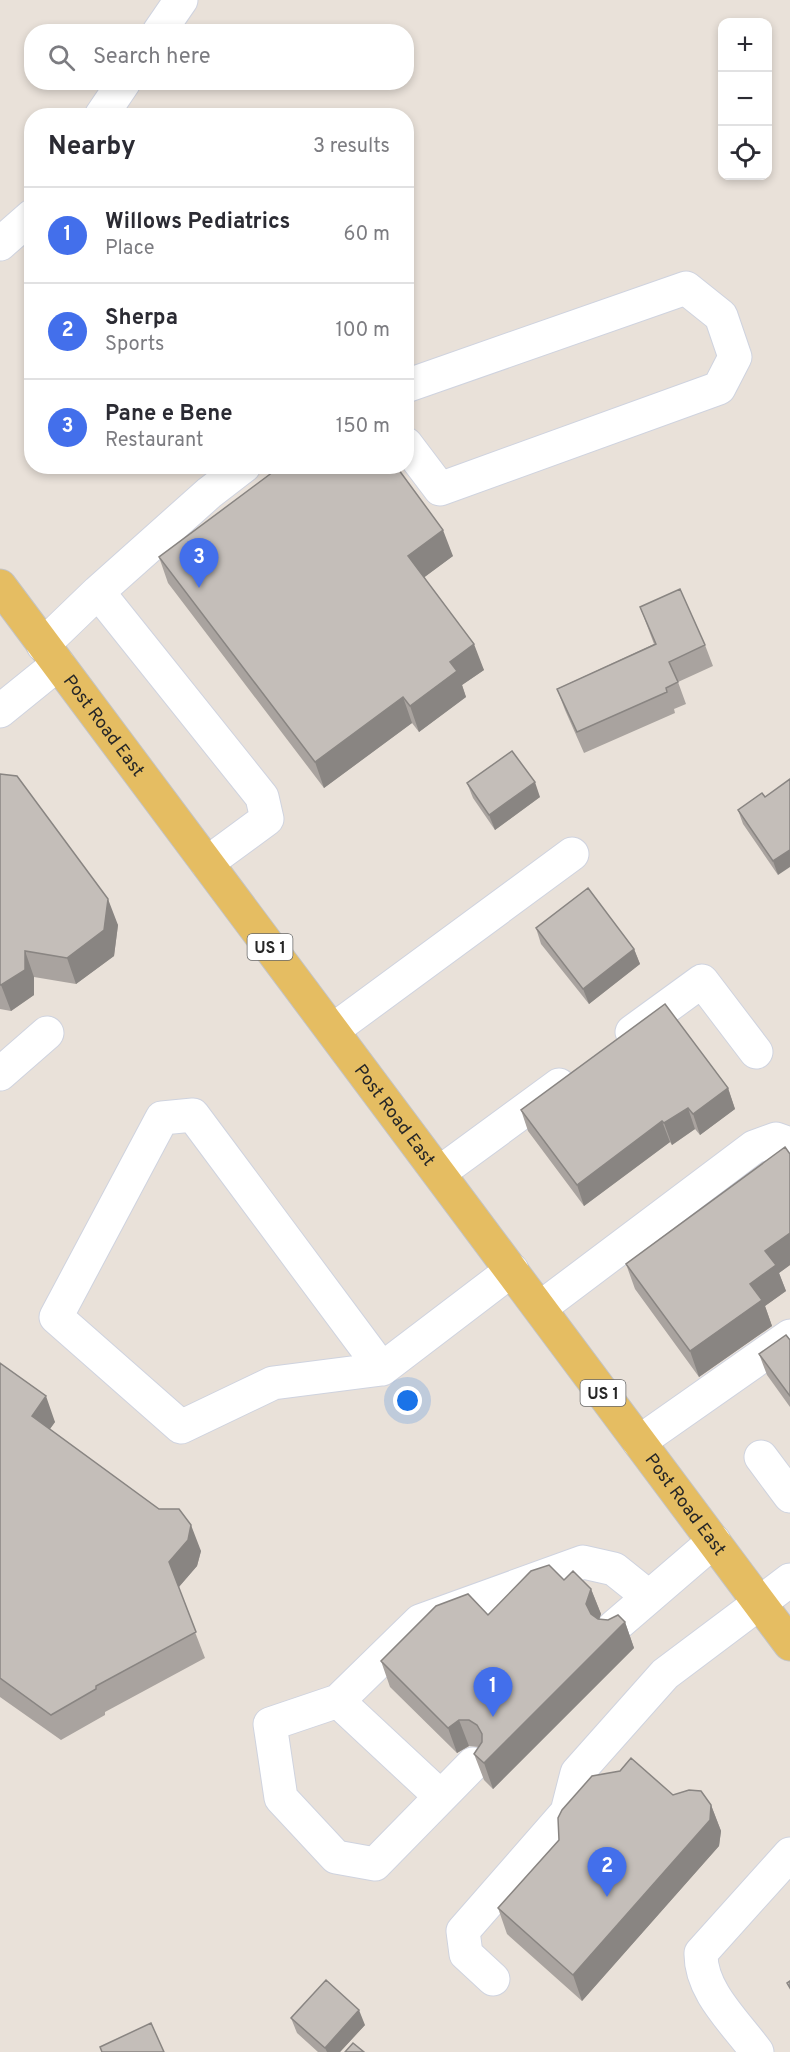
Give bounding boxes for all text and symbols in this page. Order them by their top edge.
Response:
map controls [718,18,772,180]
button: + [718,18,772,72]
search box [24,24,414,90]
icon: search [45,41,78,74]
text: Search here [93,44,211,71]
button: − [718,72,772,126]
button: locate [718,126,772,180]
text: Nearby [48,131,136,164]
text: 3 results [313,134,390,160]
text: Willows Pediatrics [105,209,290,236]
text: 1 [64,222,72,248]
text: 60 m [344,222,390,248]
text: Place [105,236,155,262]
text: Sherpa [105,305,178,332]
text: 2 [61,318,74,344]
text: 100 m [335,318,390,344]
text: Sports [105,332,165,358]
text: Pane e Bene [105,401,233,428]
text: 3 [62,414,74,440]
text: 150 m [336,414,390,440]
text: Restaurant [105,428,204,454]
pin: 3 [180,538,218,588]
street label: Post Road East [57,671,149,782]
road number: US 1 [248,934,292,960]
street label: Post Road East [348,1060,439,1171]
road number: US 1 [580,1380,626,1406]
your location [393,1386,422,1415]
street label: Post Road East [639,1449,730,1561]
pin: 1 [474,1668,512,1717]
pin: 2 [588,1848,626,1897]

